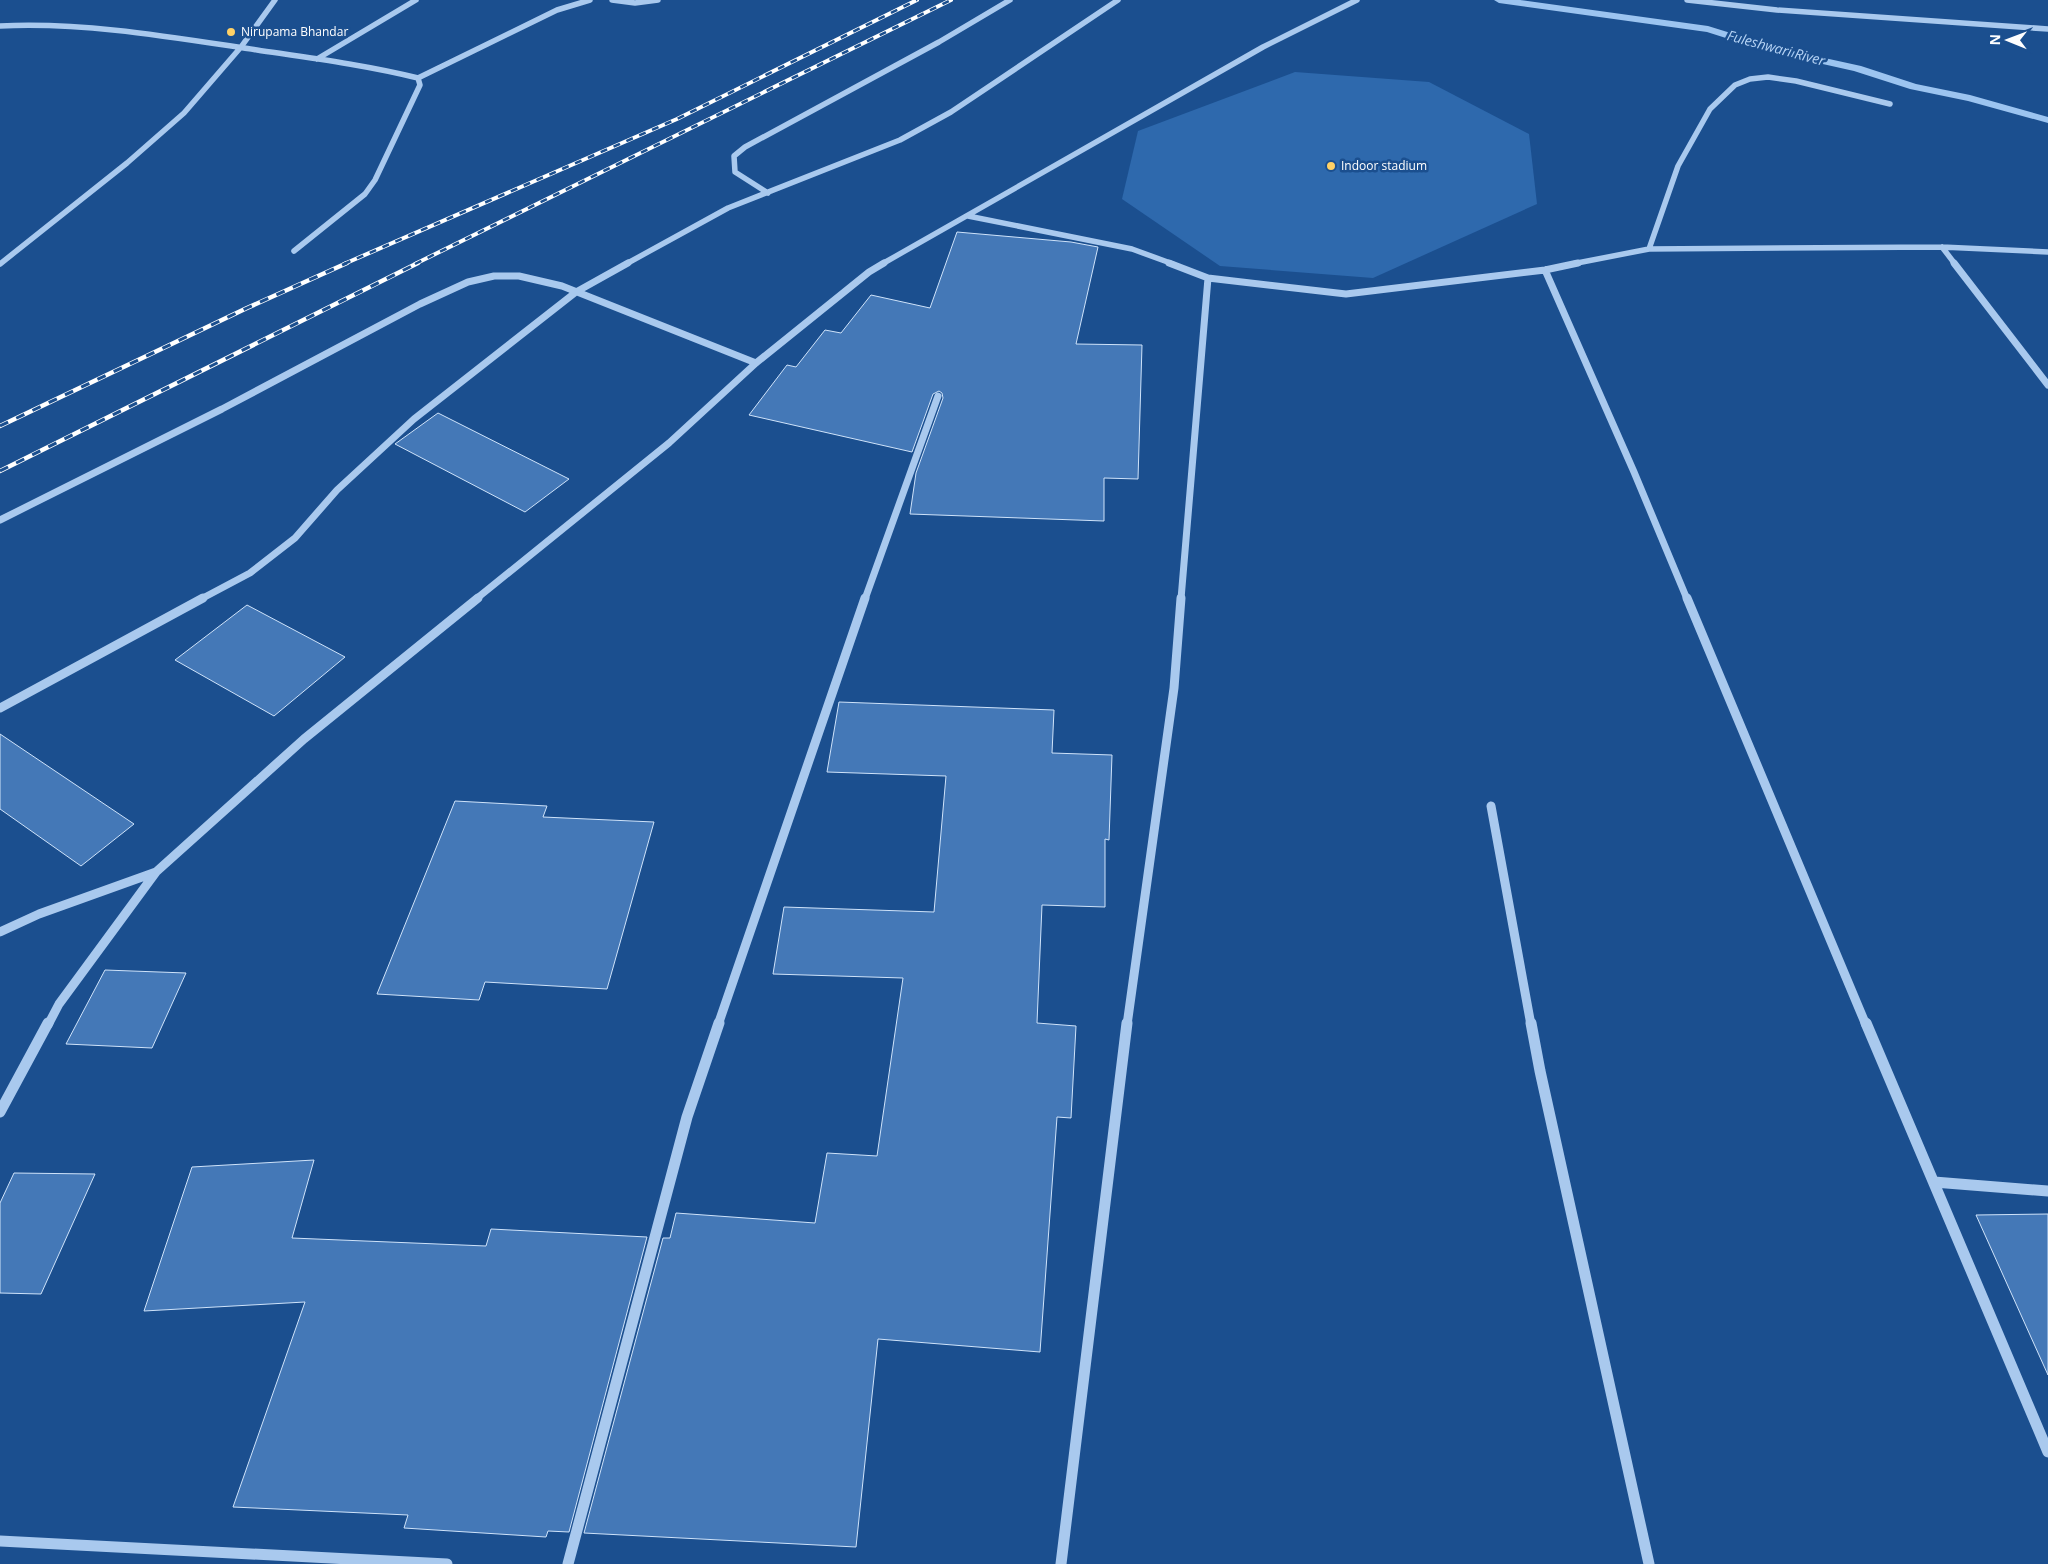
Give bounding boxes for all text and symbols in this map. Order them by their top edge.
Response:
north arrow [1983,15,2033,65]
place label: Nirupama Bhandar [241,23,348,40]
water label: Fuleshwari River [1725,25,1828,70]
marker: Nirupama Bhandar [225,26,237,38]
text: N [1985,34,2004,46]
place label: Indoor stadium [1341,157,1427,174]
marker: Indoor stadium [1325,160,1337,172]

